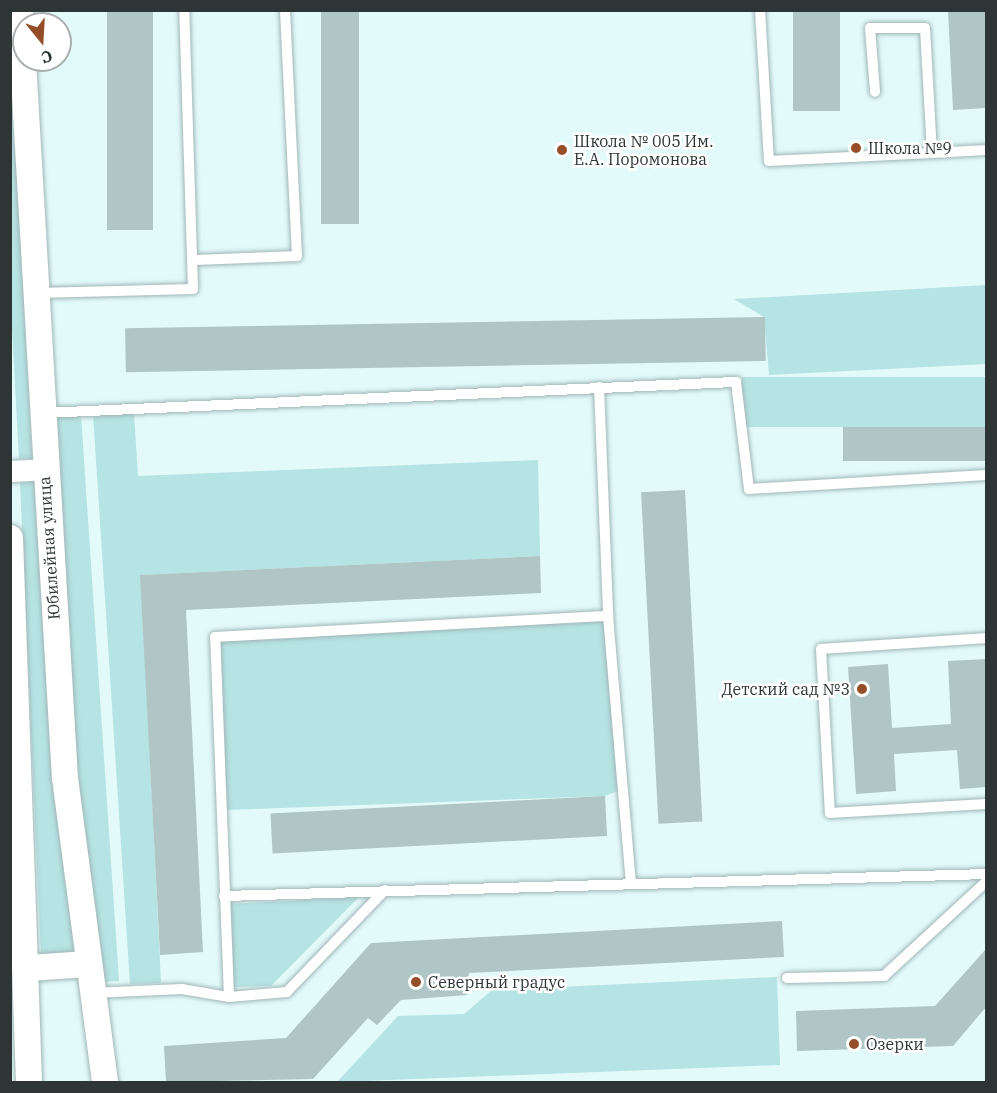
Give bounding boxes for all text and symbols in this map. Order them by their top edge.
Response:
north arrow [12,12,72,72]
text: С [39,46,55,68]
place label: Школа № 005 Им. Е.А. Поромонова [574,131,713,169]
place label: Школа №9 [868,138,952,158]
marker: Школа №9 [849,141,863,155]
marker: Школа № 005 Им. Е.А. Поромонова [555,143,569,157]
street label: Юбилейная улица [34,476,64,620]
place label: Детский сад №3 [722,679,850,699]
marker: Детский сад №3 [855,682,869,696]
place label: Северный градус [428,972,565,992]
marker: Северный градус [409,975,423,989]
place label: Озерки [866,1034,924,1054]
marker: Озерки [847,1037,861,1051]

